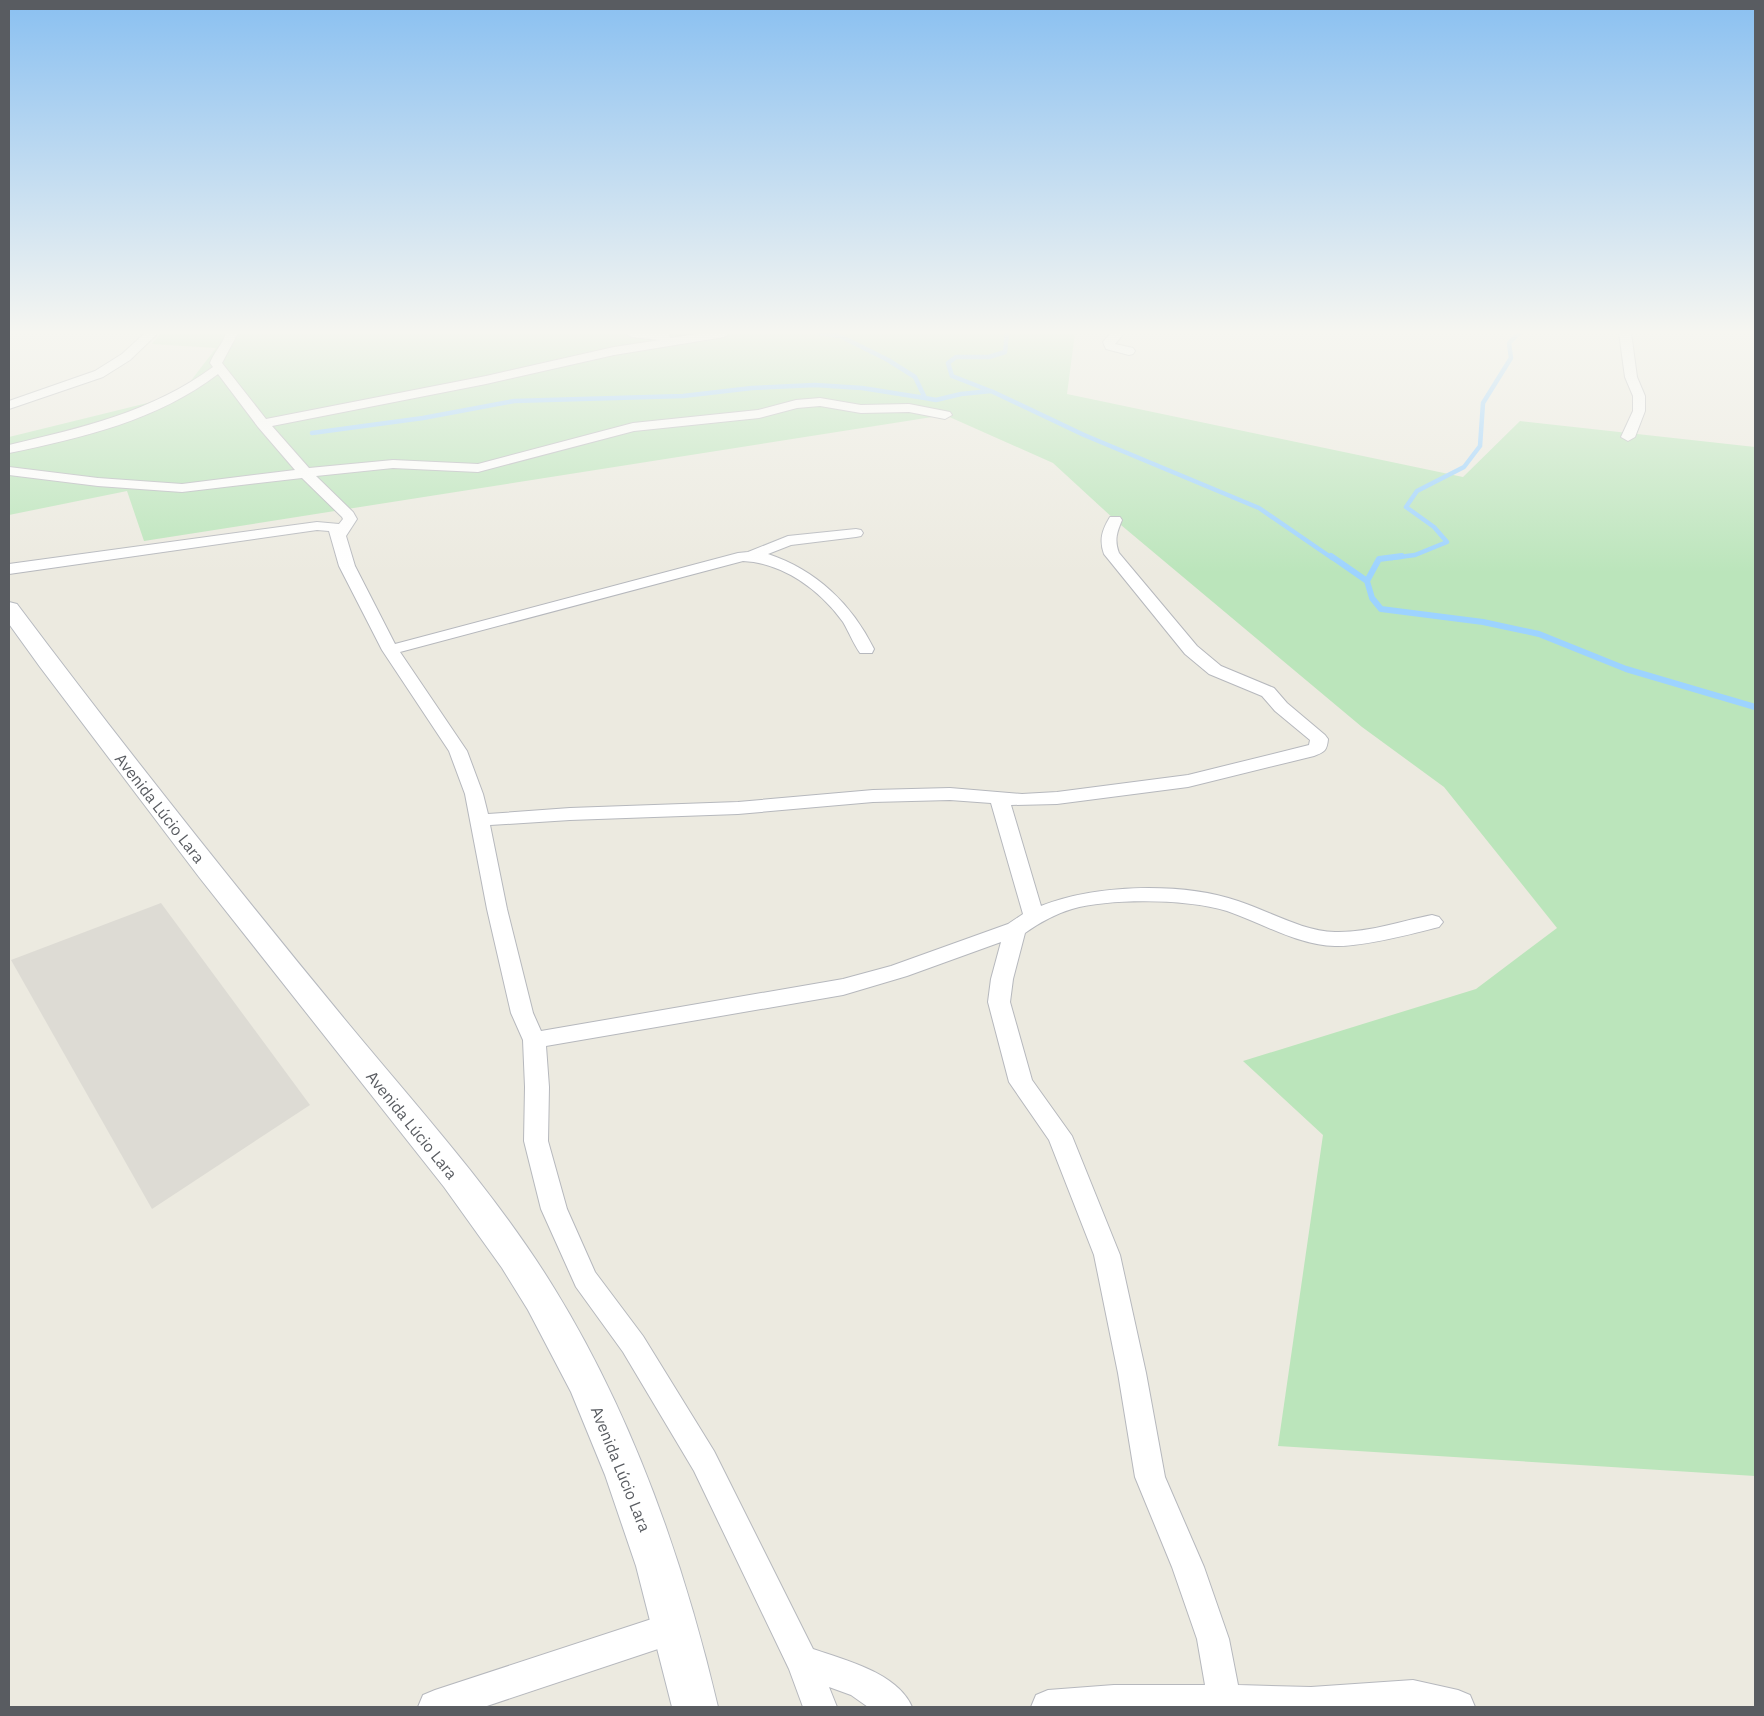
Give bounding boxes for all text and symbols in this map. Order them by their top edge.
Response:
street label: Avenida Lúcio Lara [111,749,209,867]
street label: Avenida Lúcio Lara [362,1067,462,1184]
street label: Avenida Lúcio Lara [587,1403,655,1535]

